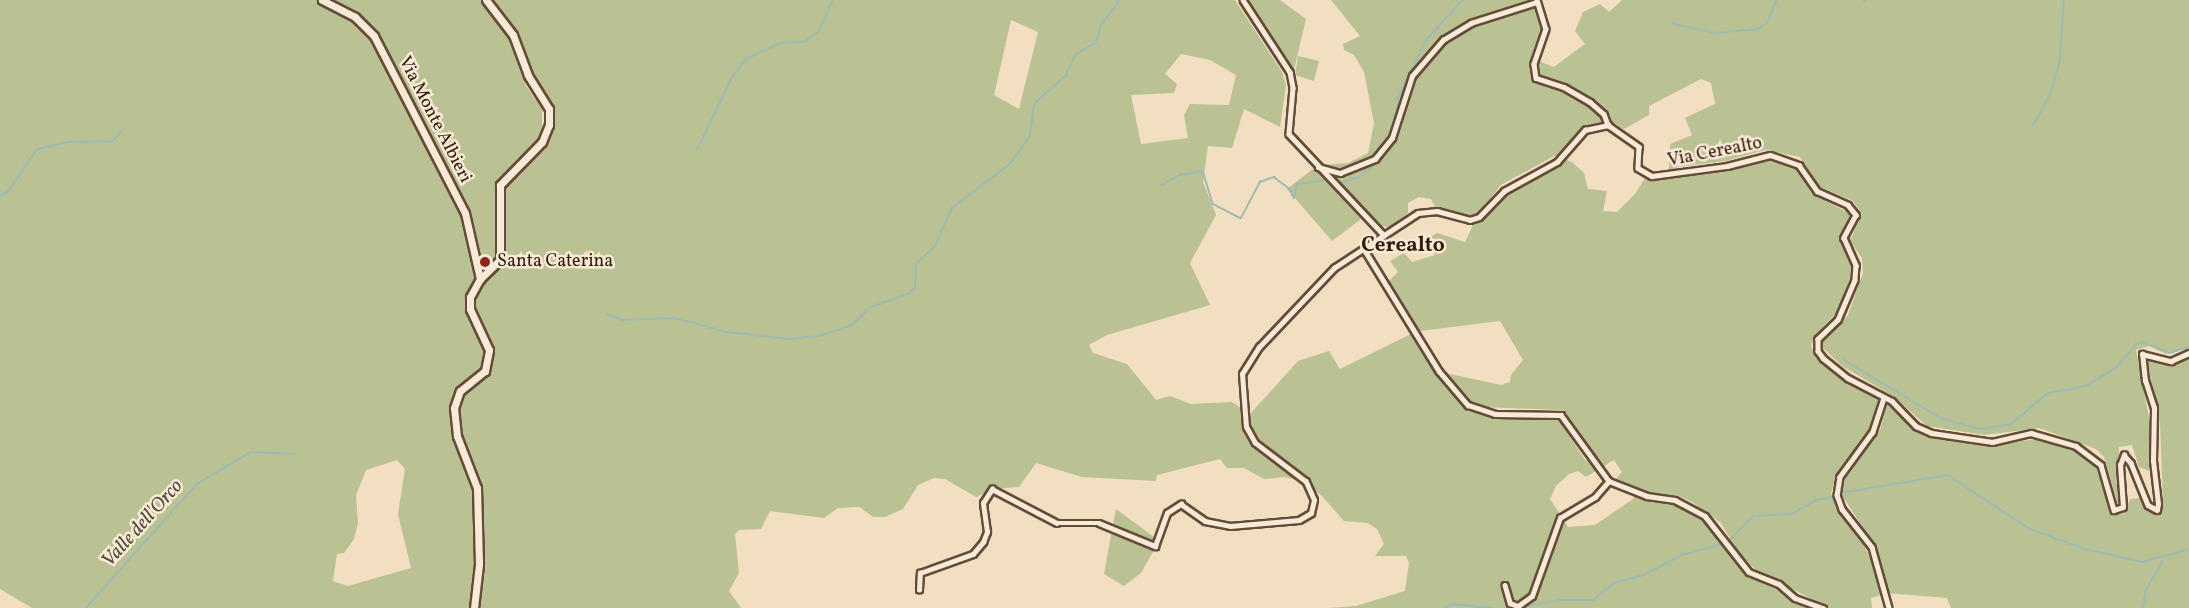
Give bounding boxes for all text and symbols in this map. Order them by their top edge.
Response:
street label: Via Monte Albieri [393,53,475,187]
street label: Via Cerealto [1666,133,1764,173]
district label: Cerealto [1361,233,1445,259]
place label: Santa Caterina [497,251,613,273]
marker: Santa Caterina [478,255,492,269]
water label: Valle dell'Orco [97,475,189,573]

